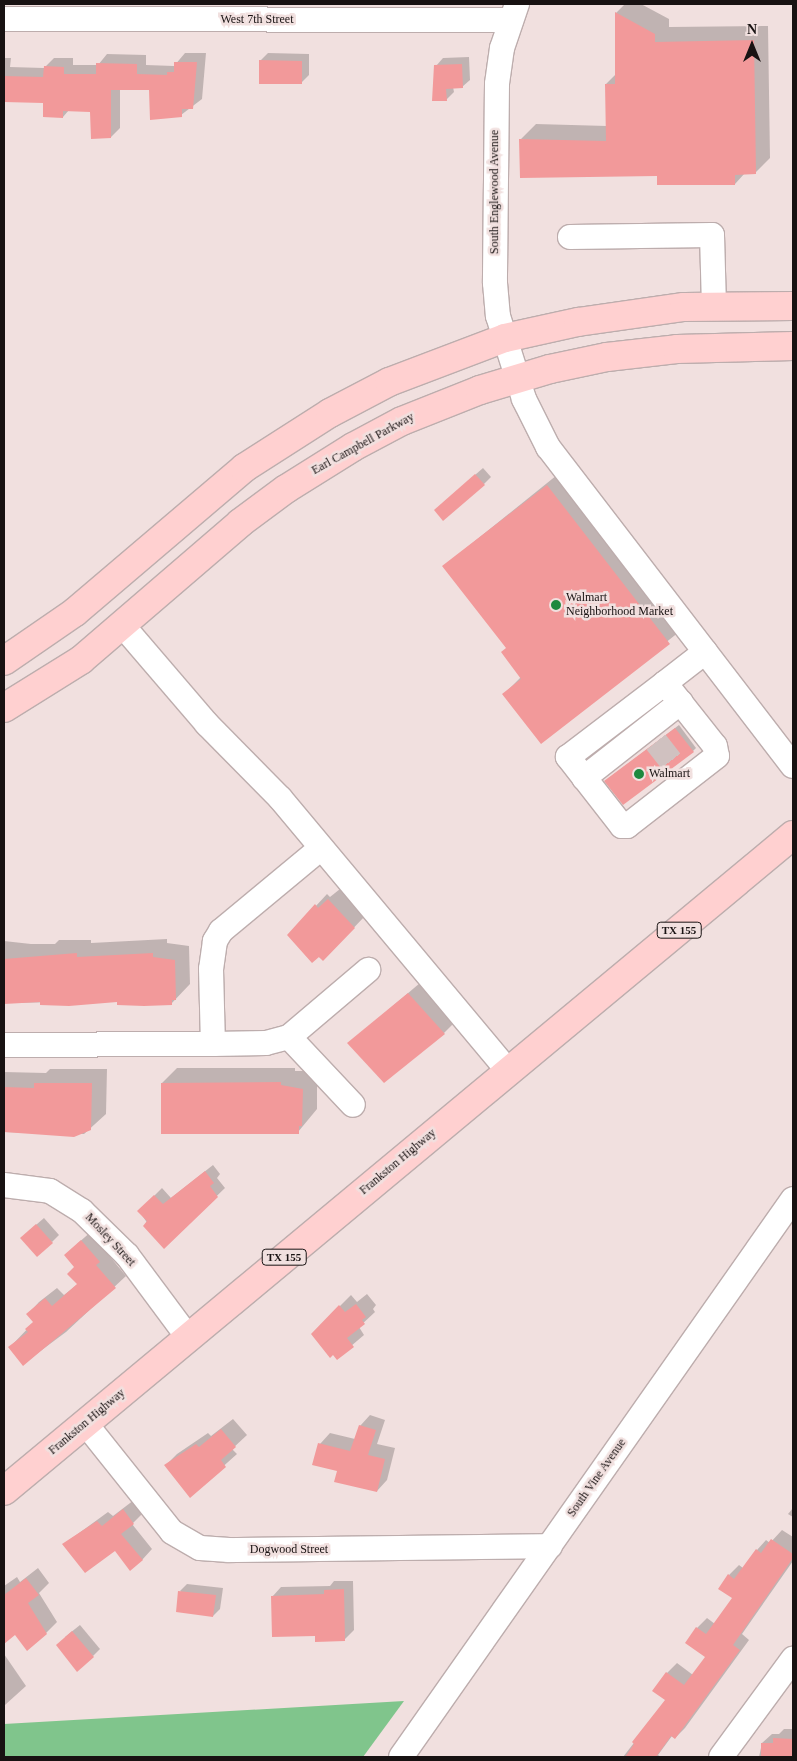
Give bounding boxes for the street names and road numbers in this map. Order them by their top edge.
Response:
street label: West 7th Street [220,13,294,27]
street label: South Englewood Avenue [488,129,502,255]
street label: Earl Campbell Parkway [309,410,417,478]
road number: TX 155 [656,922,702,938]
street label: Frankston Highway [357,1126,439,1198]
street label: Mosley Street [82,1211,138,1269]
road number: TX 155 [262,1248,306,1266]
street label: Frankston Highway [46,1386,128,1458]
street label: South Vine Avenue [564,1436,630,1520]
street label: Dogwood Street [250,1543,328,1557]

